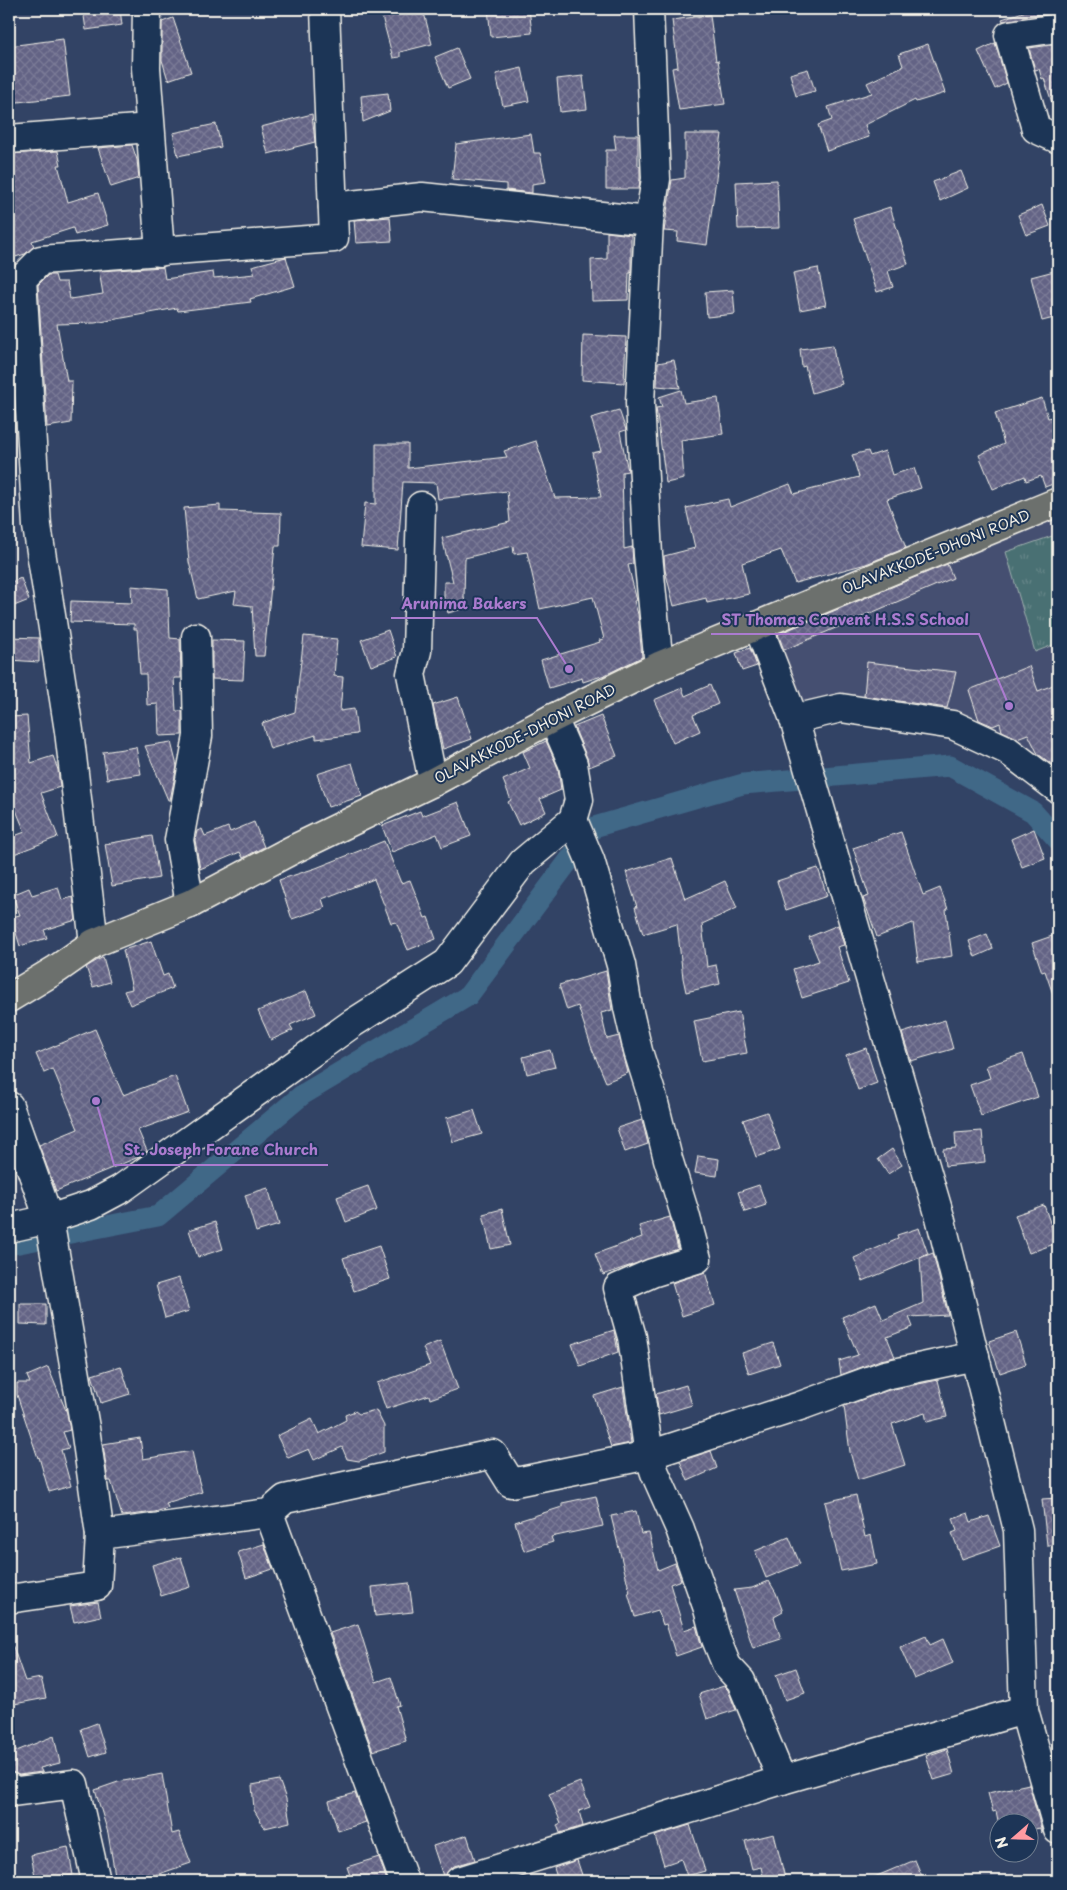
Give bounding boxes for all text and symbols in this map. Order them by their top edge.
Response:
street label: OLAVAKKODE-DHONI ROAD [839,504,1033,599]
callout: Arunima Bakers [391,588,537,618]
text: Arunima Bakers [400,591,527,614]
callout: ST Thomas Convent H.S.S School [711,604,979,634]
text: ST Thomas Convent H.S.S School [721,607,969,630]
street label: OLAVAKKODE-DHONI ROAD [430,679,619,789]
callout: St. Joseph Forane Church [114,1135,328,1165]
text: St. Joseph Forane Church [124,1137,318,1160]
north arrow [990,1812,1040,1862]
text: N [990,1834,1013,1851]

